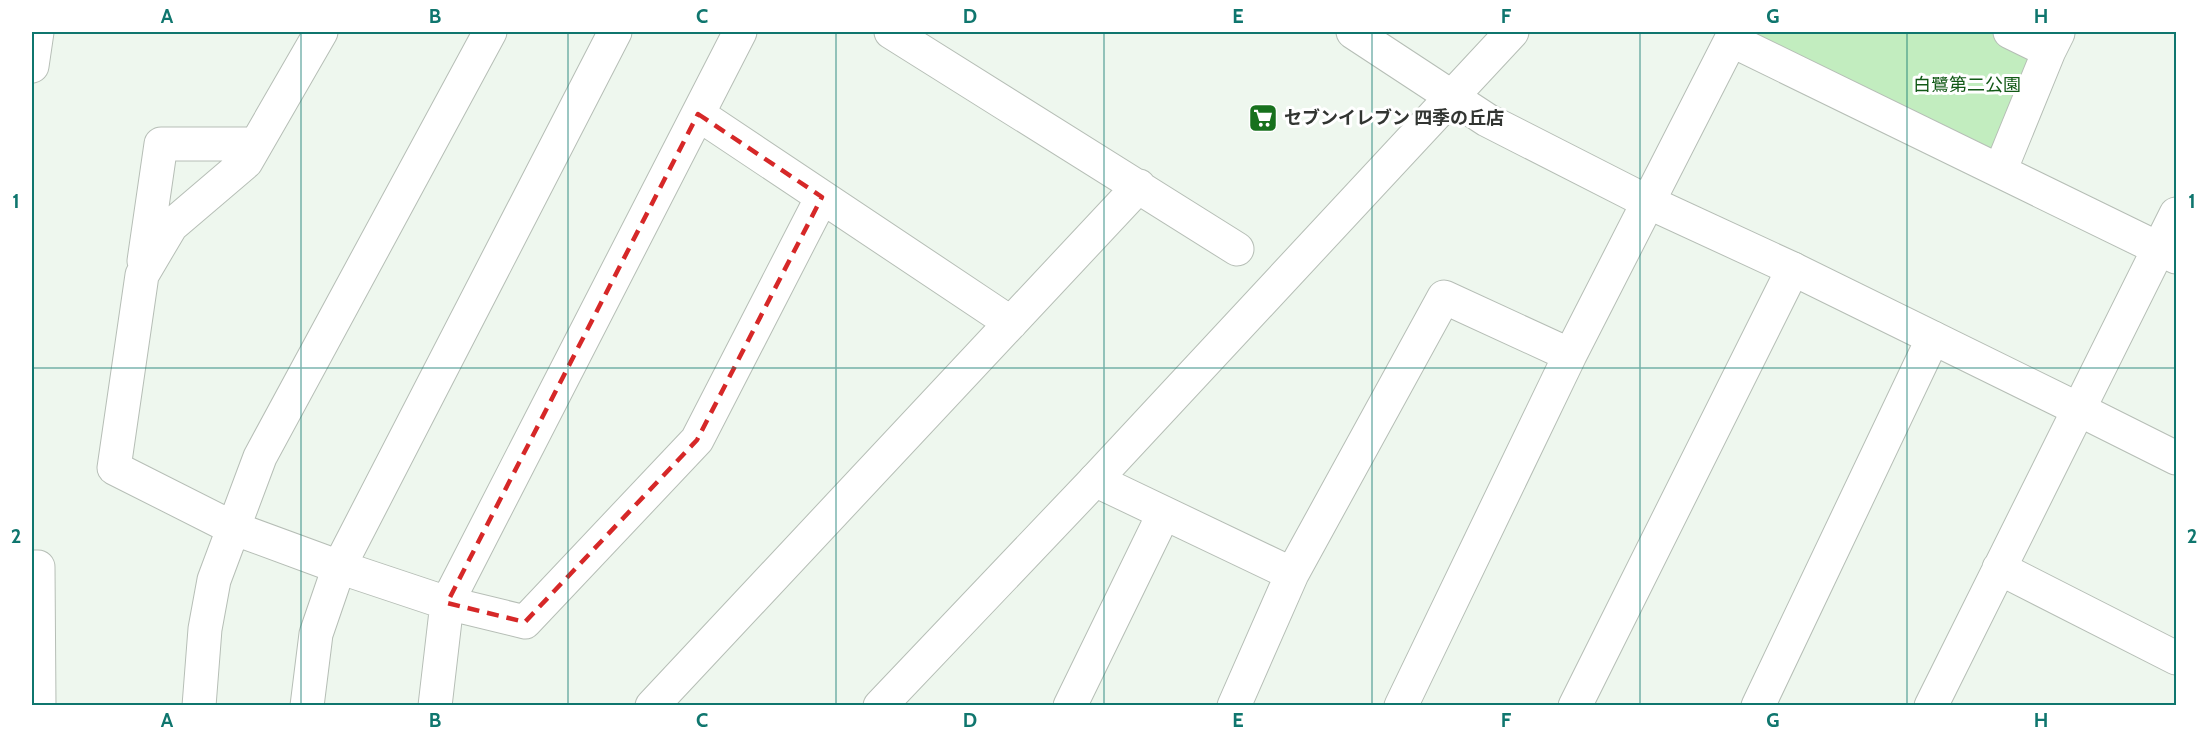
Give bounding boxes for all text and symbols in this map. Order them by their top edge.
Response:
text: A [161,4,174,28]
text: B [429,4,441,28]
text: C [696,4,708,28]
text: D [963,4,977,28]
text: E [1232,4,1244,28]
text: F [1501,4,1512,28]
text: G [1766,4,1780,28]
text: H [2034,4,2048,28]
park label: 白鷺第二公園 [1913,74,2021,96]
supermarket icon: セブンイレブン 四季の丘店 [1247,102,1279,134]
place label: セブンイレブン 四季の丘店 [1284,107,1504,129]
text: 1 [12,189,20,213]
text: 1 [2188,189,2196,213]
text: 2 [11,524,21,548]
text: 2 [2187,524,2197,548]
text: A [161,708,174,732]
text: B [429,708,441,732]
text: C [696,708,708,732]
text: D [963,708,977,732]
text: E [1232,708,1244,732]
text: F [1501,708,1512,732]
text: G [1766,708,1780,732]
text: H [2034,708,2048,732]

